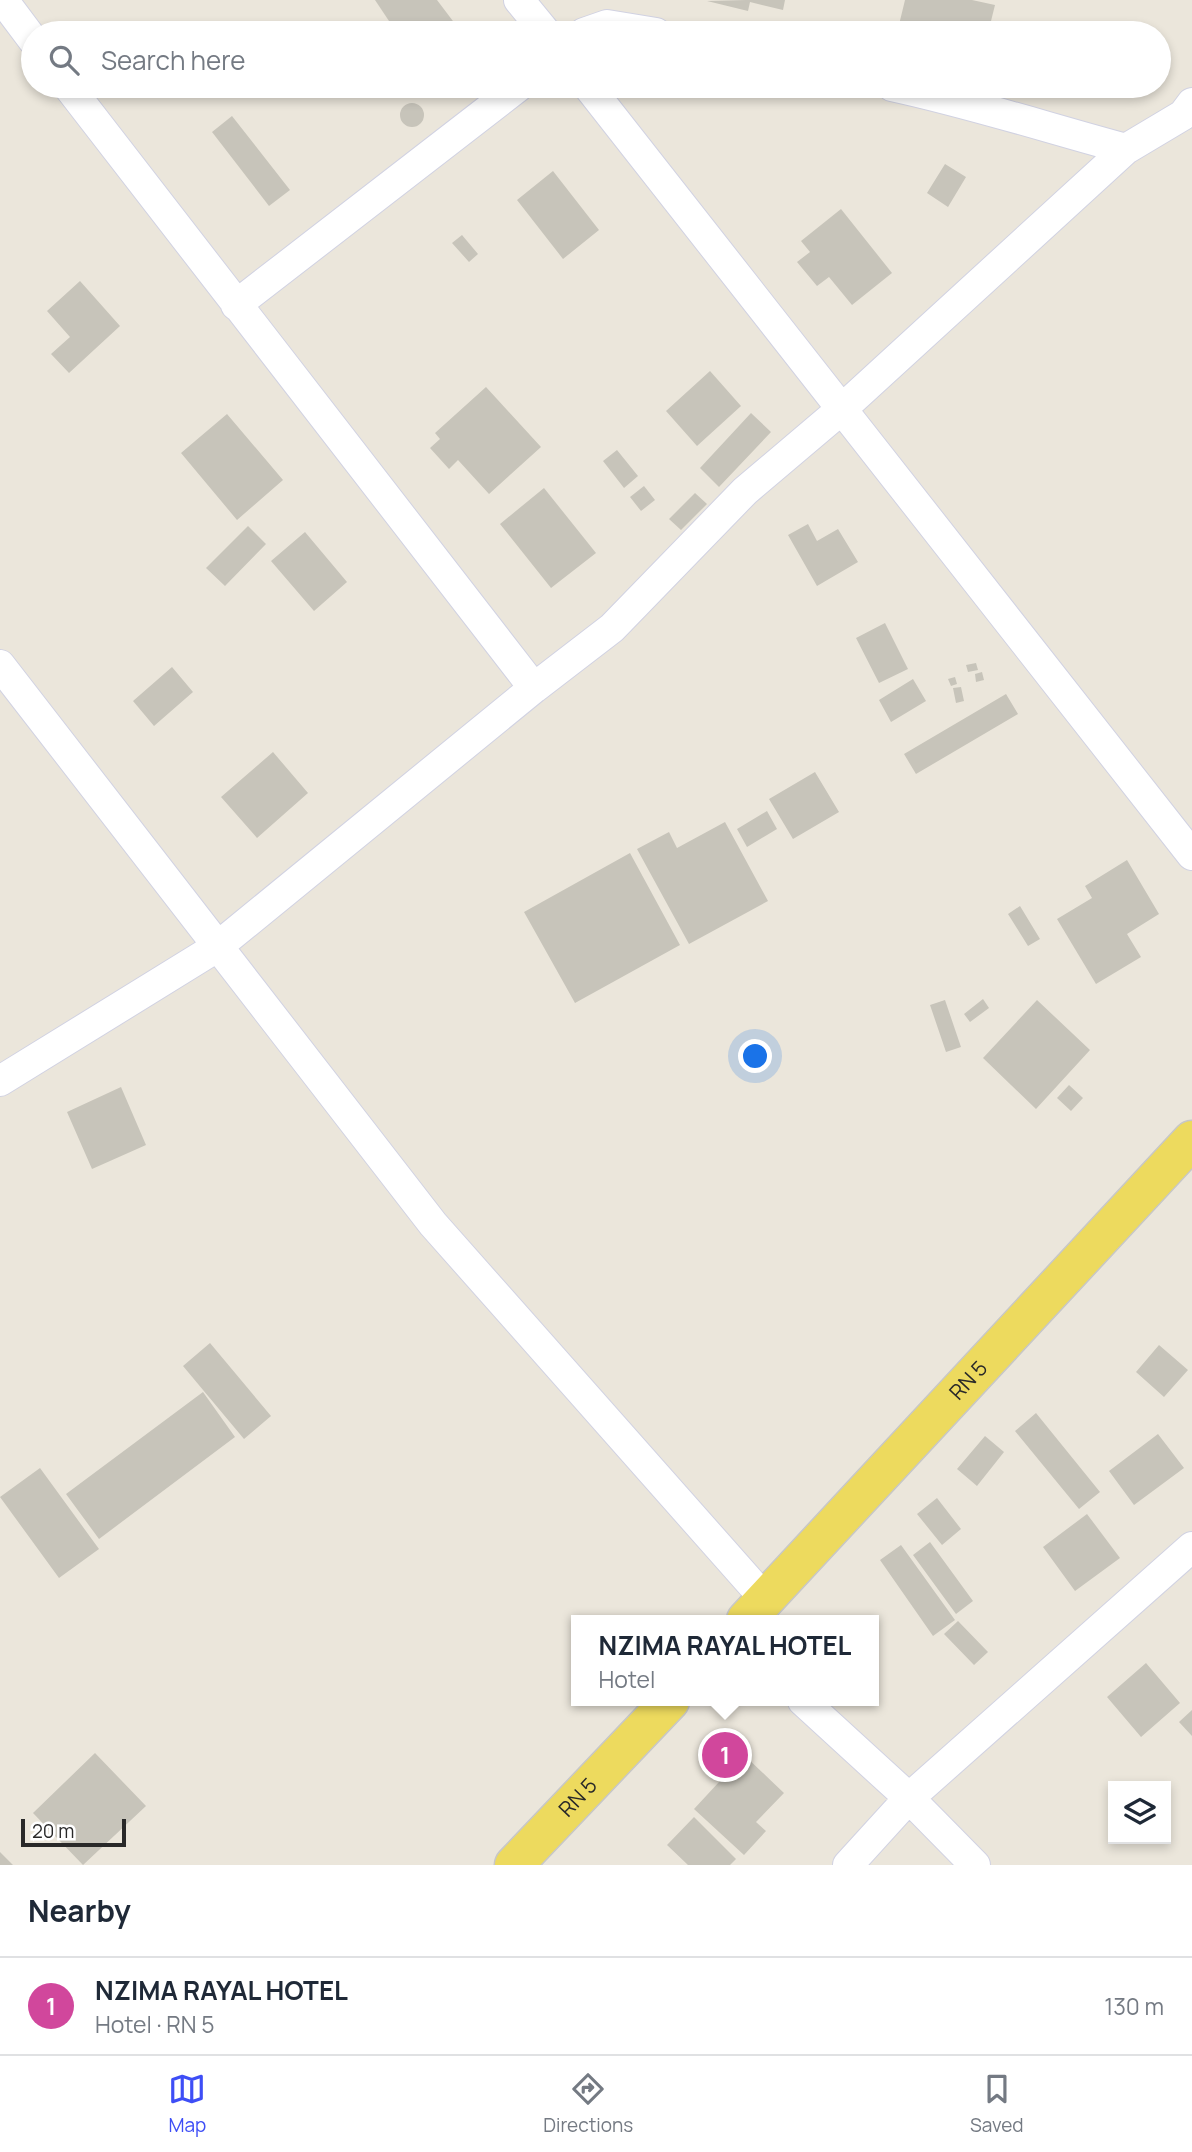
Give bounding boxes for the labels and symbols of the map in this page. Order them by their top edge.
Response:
your location [738,1039,772,1073]
street label: RN 5 [943,1354,993,1405]
pin: 1 [702,1729,748,1781]
street label: RN 5 [552,1771,603,1823]
scale bar [21,1816,126,1848]

